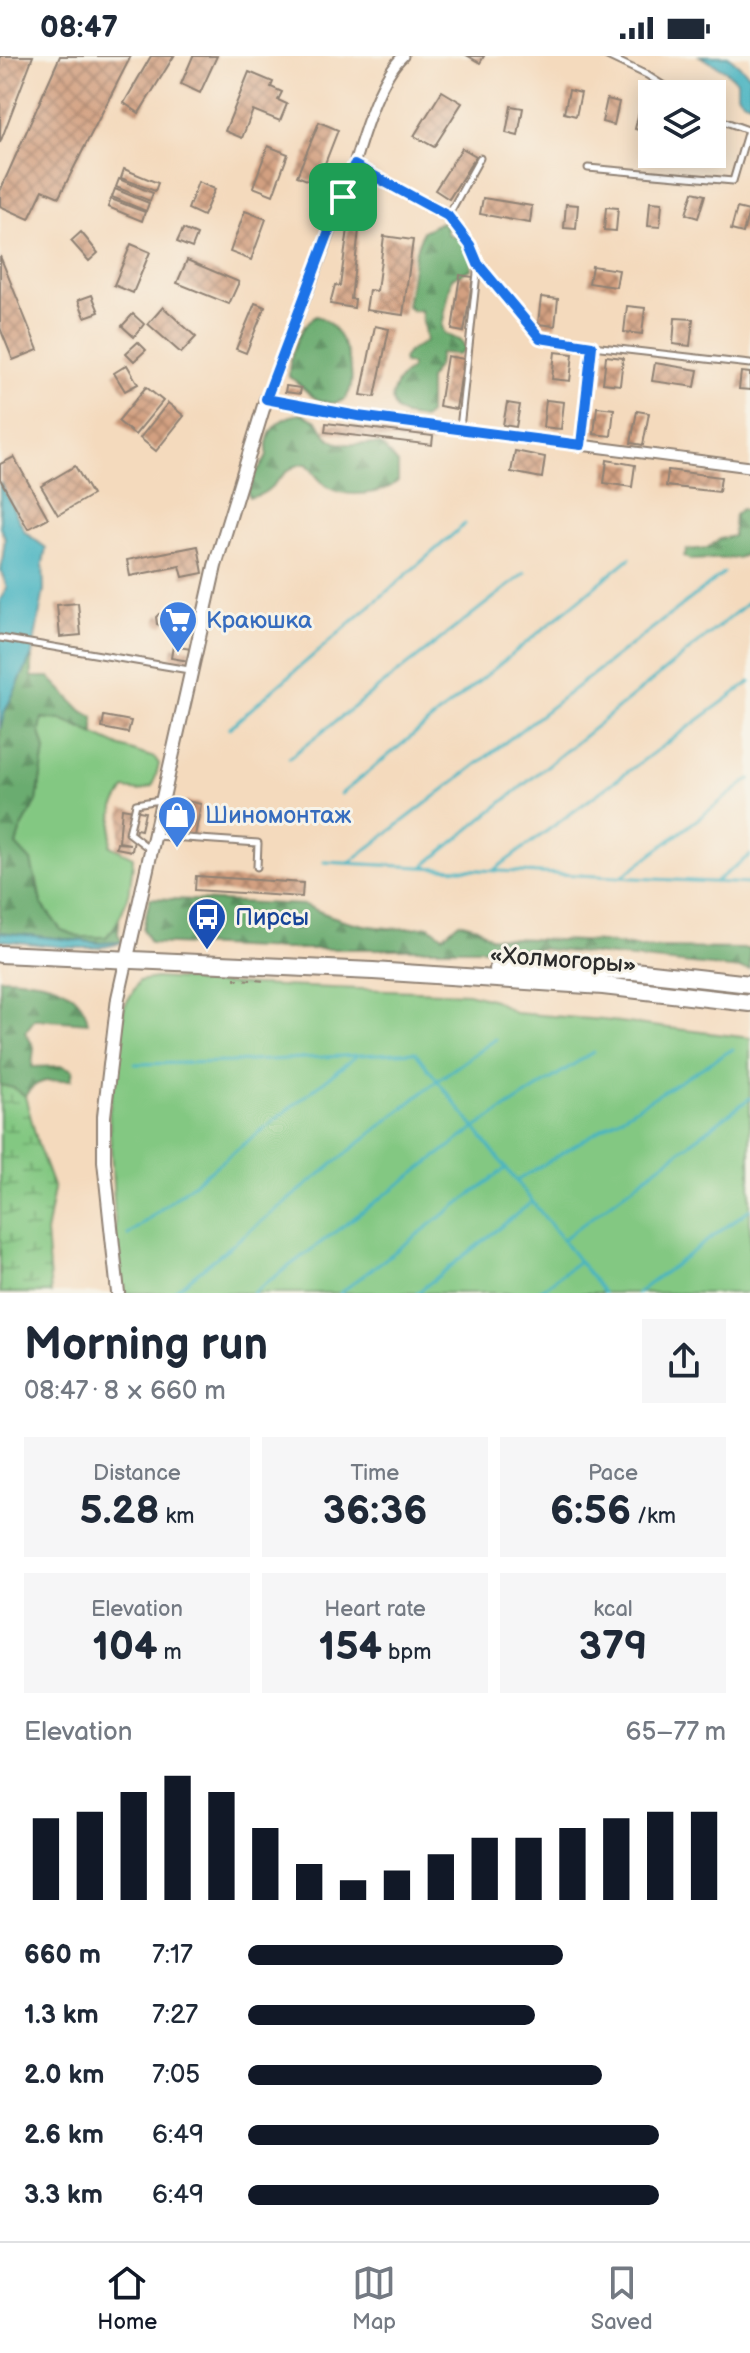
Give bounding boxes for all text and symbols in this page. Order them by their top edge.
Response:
text: 08:47 [40,10,118,46]
map controls [638,80,726,168]
button: layers [638,80,726,168]
pin [309,163,377,231]
icon: arrive [321,175,365,219]
supermarket icon: Краюшка [157,599,199,654]
place label: Краюшка [206,606,312,635]
shop icon: Шиномонтаж [156,794,198,849]
place label: Шиномонтаж [205,801,352,830]
bus stop icon: Пирсы [186,896,228,951]
place label: Пирсы [235,903,309,932]
street label: «Холмогоры» [489,940,637,980]
text: Morning run [24,1319,268,1372]
button: share [642,1319,726,1403]
text: 08:47 · 8 × 660 m [24,1376,226,1407]
text: Distance [93,1460,181,1487]
text: Time [351,1460,399,1487]
text: Pace [588,1460,638,1487]
text: 5.28 [80,1487,159,1535]
text: 36:36 [323,1487,427,1535]
text: 6:56 [550,1487,631,1535]
text: km [159,1503,194,1530]
text: /km [631,1503,676,1530]
text: Elevation [91,1596,183,1623]
text: Heart rate [324,1596,426,1623]
text: kcal [593,1596,633,1623]
text: 104 [92,1623,158,1671]
text: 154 [319,1623,382,1671]
text: 379 [579,1623,647,1671]
text: m [158,1639,182,1666]
text: bpm [382,1639,431,1666]
text: Elevation [24,1717,132,1748]
text: 65–77 m [626,1717,726,1748]
text: 660 m [24,1940,101,1971]
text: 7:17 [152,1940,193,1971]
text: 1.3 km [24,2000,99,2031]
text: 7:27 [152,2000,198,2031]
text: 2.0 km [24,2060,104,2091]
text: 7:05 [152,2060,200,2091]
text: 2.6 km [24,2120,104,2151]
text: 6:49 [152,2120,204,2151]
text: 3.3 km [24,2180,103,2211]
text: 6:49 [152,2180,204,2211]
tab: Home [97,2261,157,2336]
tab: Map [352,2261,396,2336]
tab: Saved [591,2261,653,2336]

